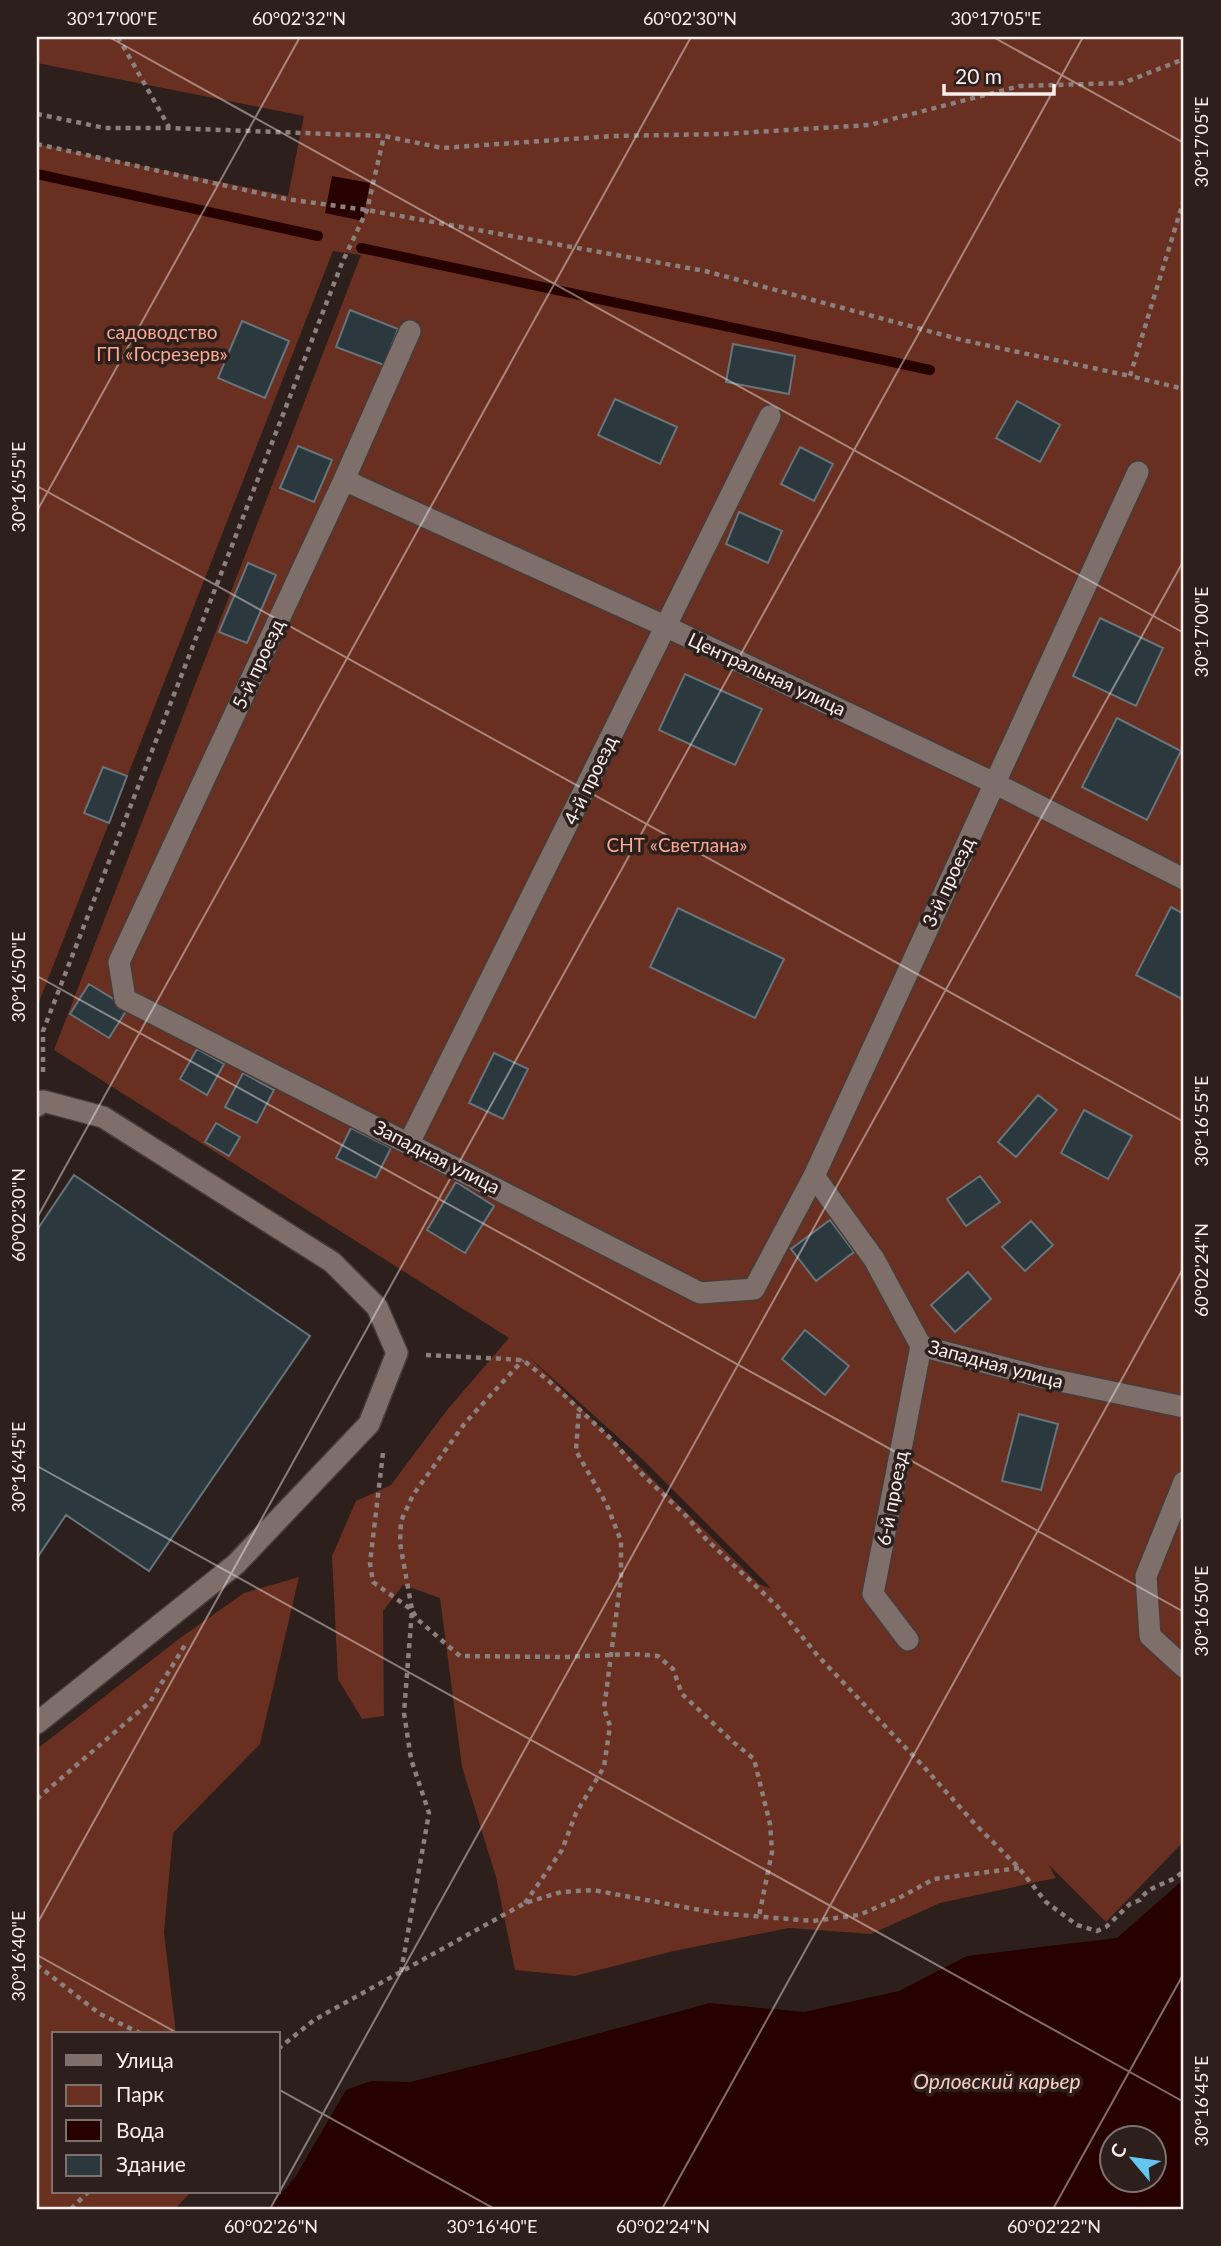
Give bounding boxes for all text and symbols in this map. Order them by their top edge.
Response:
text: 30°17'00"E [67,7,157,29]
text: 60°02'32"N [252,7,346,29]
text: 60°02'30"N [643,7,737,29]
text: 30°17'05"E [951,7,1041,29]
scale bar [944,52,1055,96]
text: 20 m [955,63,1002,88]
text: 30°17'05"E [1190,97,1212,187]
park label: садоводство ГП «Госрезерв» [96,320,228,365]
text: 30°16'55"E [7,442,29,532]
text: 30°17'00"E [1190,587,1212,677]
street label: 5-й проезд [227,615,288,712]
street label: Центральная улица [685,627,850,720]
street label: 4-й проезд [558,731,621,828]
park label: СНТ «Светлана» [607,833,747,856]
street label: 3-й проезд [917,833,978,930]
text: 30°16'50"E [7,932,29,1022]
text: 30°16'55"E [1190,1076,1212,1166]
street label: Западная улица [370,1115,504,1198]
text: 60°02'30"N [7,1168,29,1262]
text: 60°02'24"N [1190,1223,1212,1317]
street label: Западная улица [926,1334,1066,1393]
text: 30°16'45"E [7,1422,29,1512]
street label: 6-й проезд [871,1448,912,1547]
text: 30°16'50"E [1190,1566,1212,1656]
text: 30°16'40"E [7,1911,29,2001]
legend [52,2032,280,2194]
text: Улица [116,2047,174,2072]
text: 30°16'45"E [1190,2056,1212,2146]
water label: Орловский карьер [913,2068,1081,2093]
text: Парк [116,2081,164,2106]
text: Вода [116,2117,164,2142]
north arrow [1098,2124,1168,2194]
text: С [1105,2139,1131,2162]
text: Здание [116,2151,186,2176]
text: 60°02'26"N [224,2215,318,2237]
text: 30°16'40"E [447,2215,537,2237]
text: 60°02'24"N [616,2215,710,2237]
text: 60°02'22"N [1007,2215,1101,2237]

